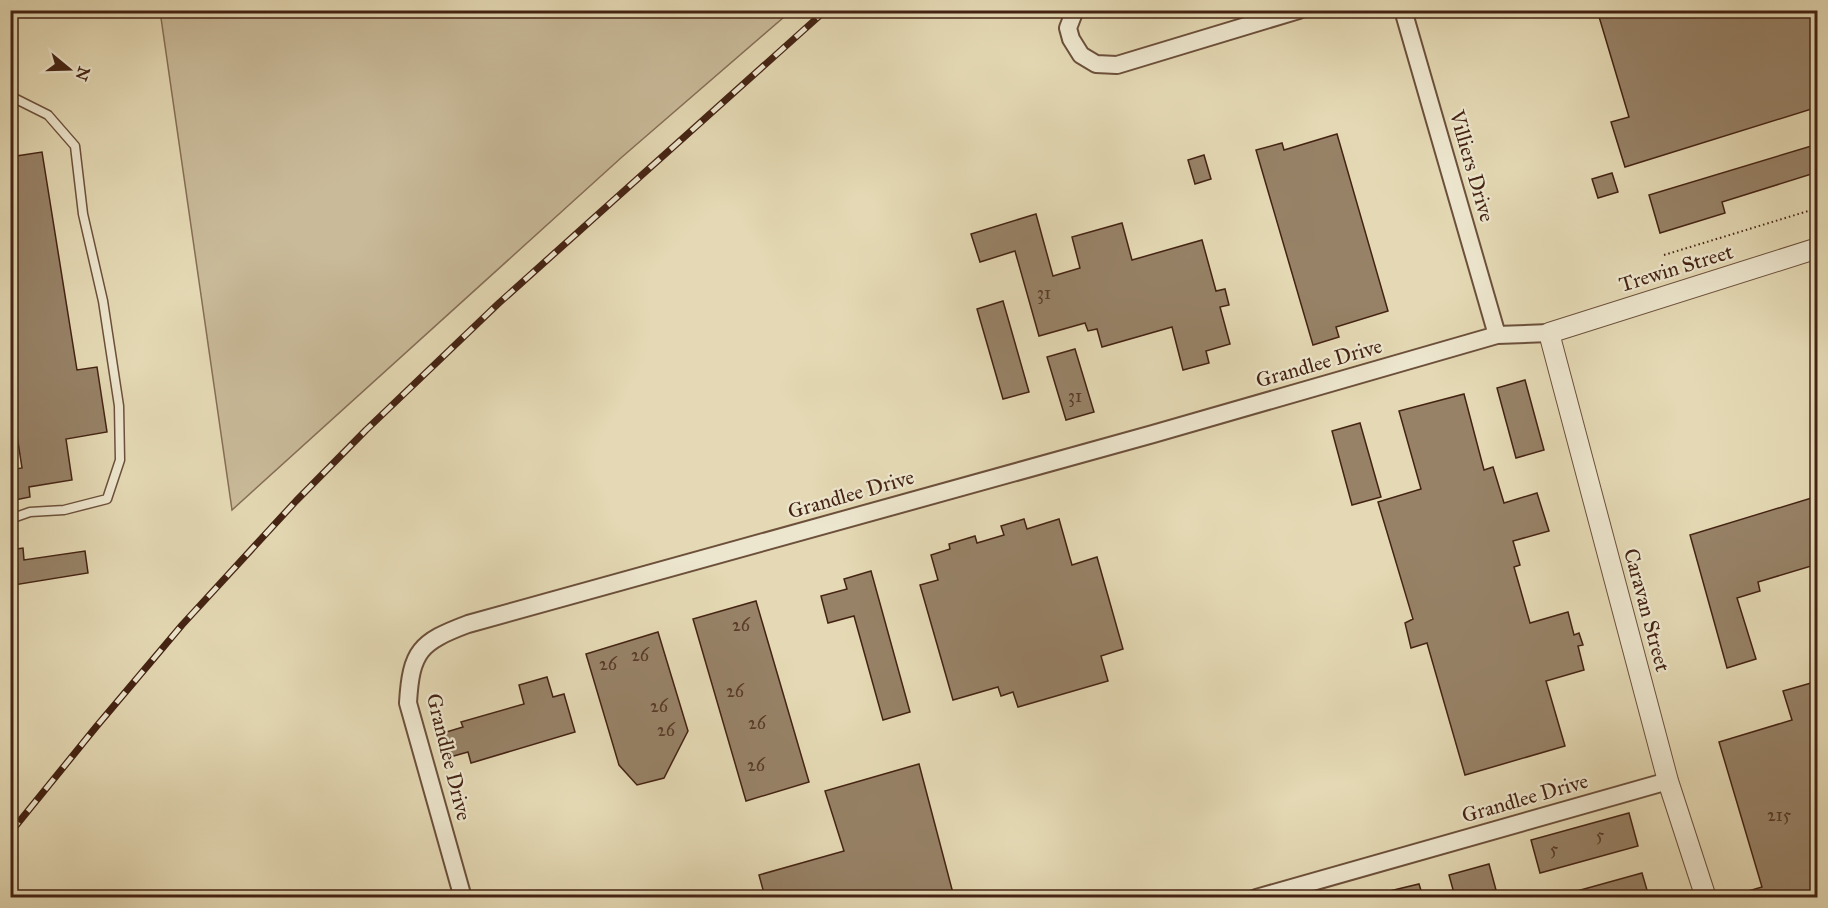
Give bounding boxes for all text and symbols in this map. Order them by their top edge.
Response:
north arrow [39,39,99,99]
text: N [71,64,94,84]
street label: Villiers Drive [1443,106,1500,225]
street label: Trewin Street [1616,238,1737,298]
house number: 31 [1037,282,1051,304]
street label: Grandlee Drive [1253,332,1385,393]
house number: 31 [1068,385,1082,407]
street label: Grandlee Drive [785,463,917,524]
street label: Caravan Street [1618,545,1676,675]
house number: 26 [732,614,751,636]
house number: 26 [631,644,650,666]
house number: 26 [599,653,618,675]
house number: 26 [726,680,745,702]
street label: Grandlee Drive [421,691,477,824]
house number: 26 [650,695,669,717]
house number: 26 [748,712,767,734]
house number: 26 [657,719,676,741]
house number: 26 [747,754,766,776]
street label: Grandlee Drive [1459,767,1591,828]
house number: 215 [1767,804,1792,826]
house number: 5 [1596,824,1605,846]
house number: 5 [1550,838,1559,860]

